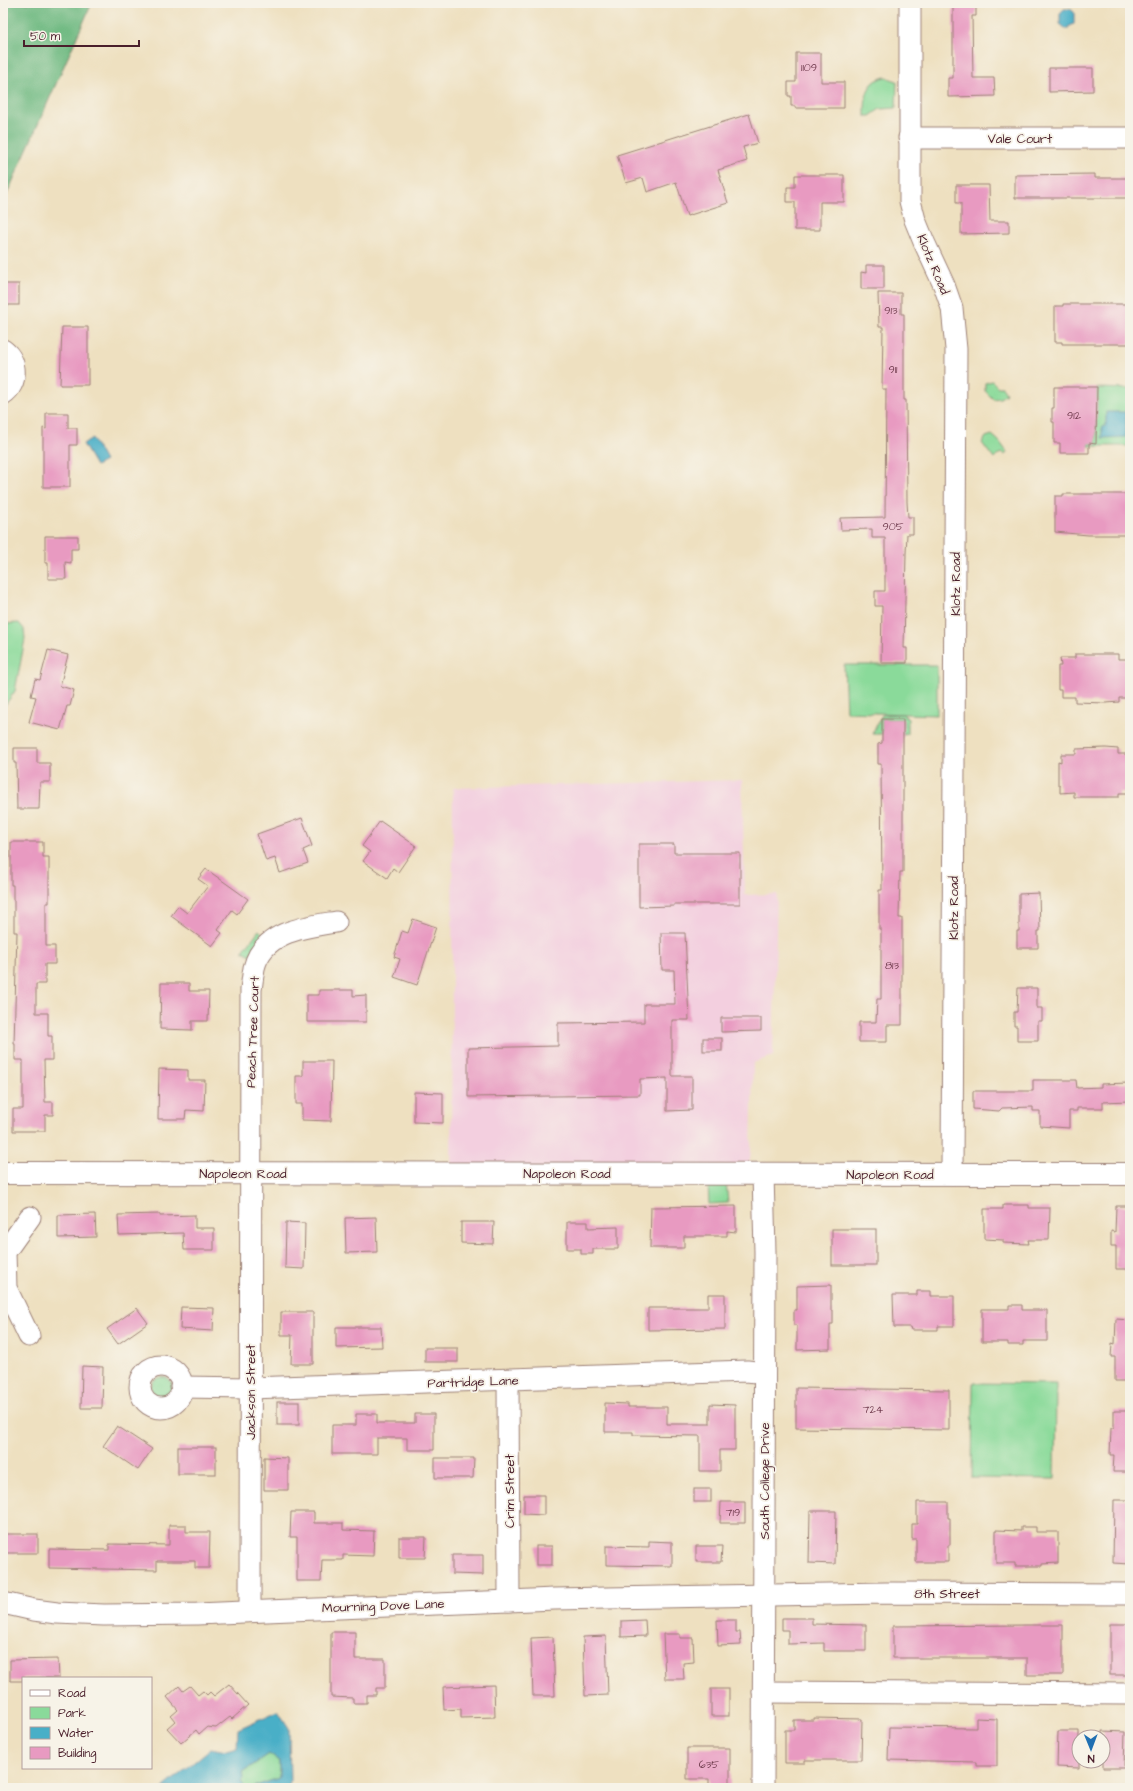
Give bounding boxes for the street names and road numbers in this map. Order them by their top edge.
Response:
street label: Vale Court [988,130,1053,148]
street label: Klotz Road [912,231,954,298]
street label: Klotz Road [947,552,965,616]
street label: Klotz Road [945,876,963,940]
street label: Peach Tree Court [242,975,264,1088]
street label: Napoleon Road [199,1165,287,1183]
street label: Napoleon Road [523,1165,611,1183]
street label: Napoleon Road [846,1166,934,1184]
street label: Jackson Street [242,1344,260,1440]
street label: Partridge Lane [427,1371,519,1394]
street label: South College Drive [756,1422,775,1540]
street label: Crim Street [501,1453,519,1528]
street label: 8th Street [914,1585,980,1603]
street label: Mourning Dove Lane [321,1595,445,1618]

